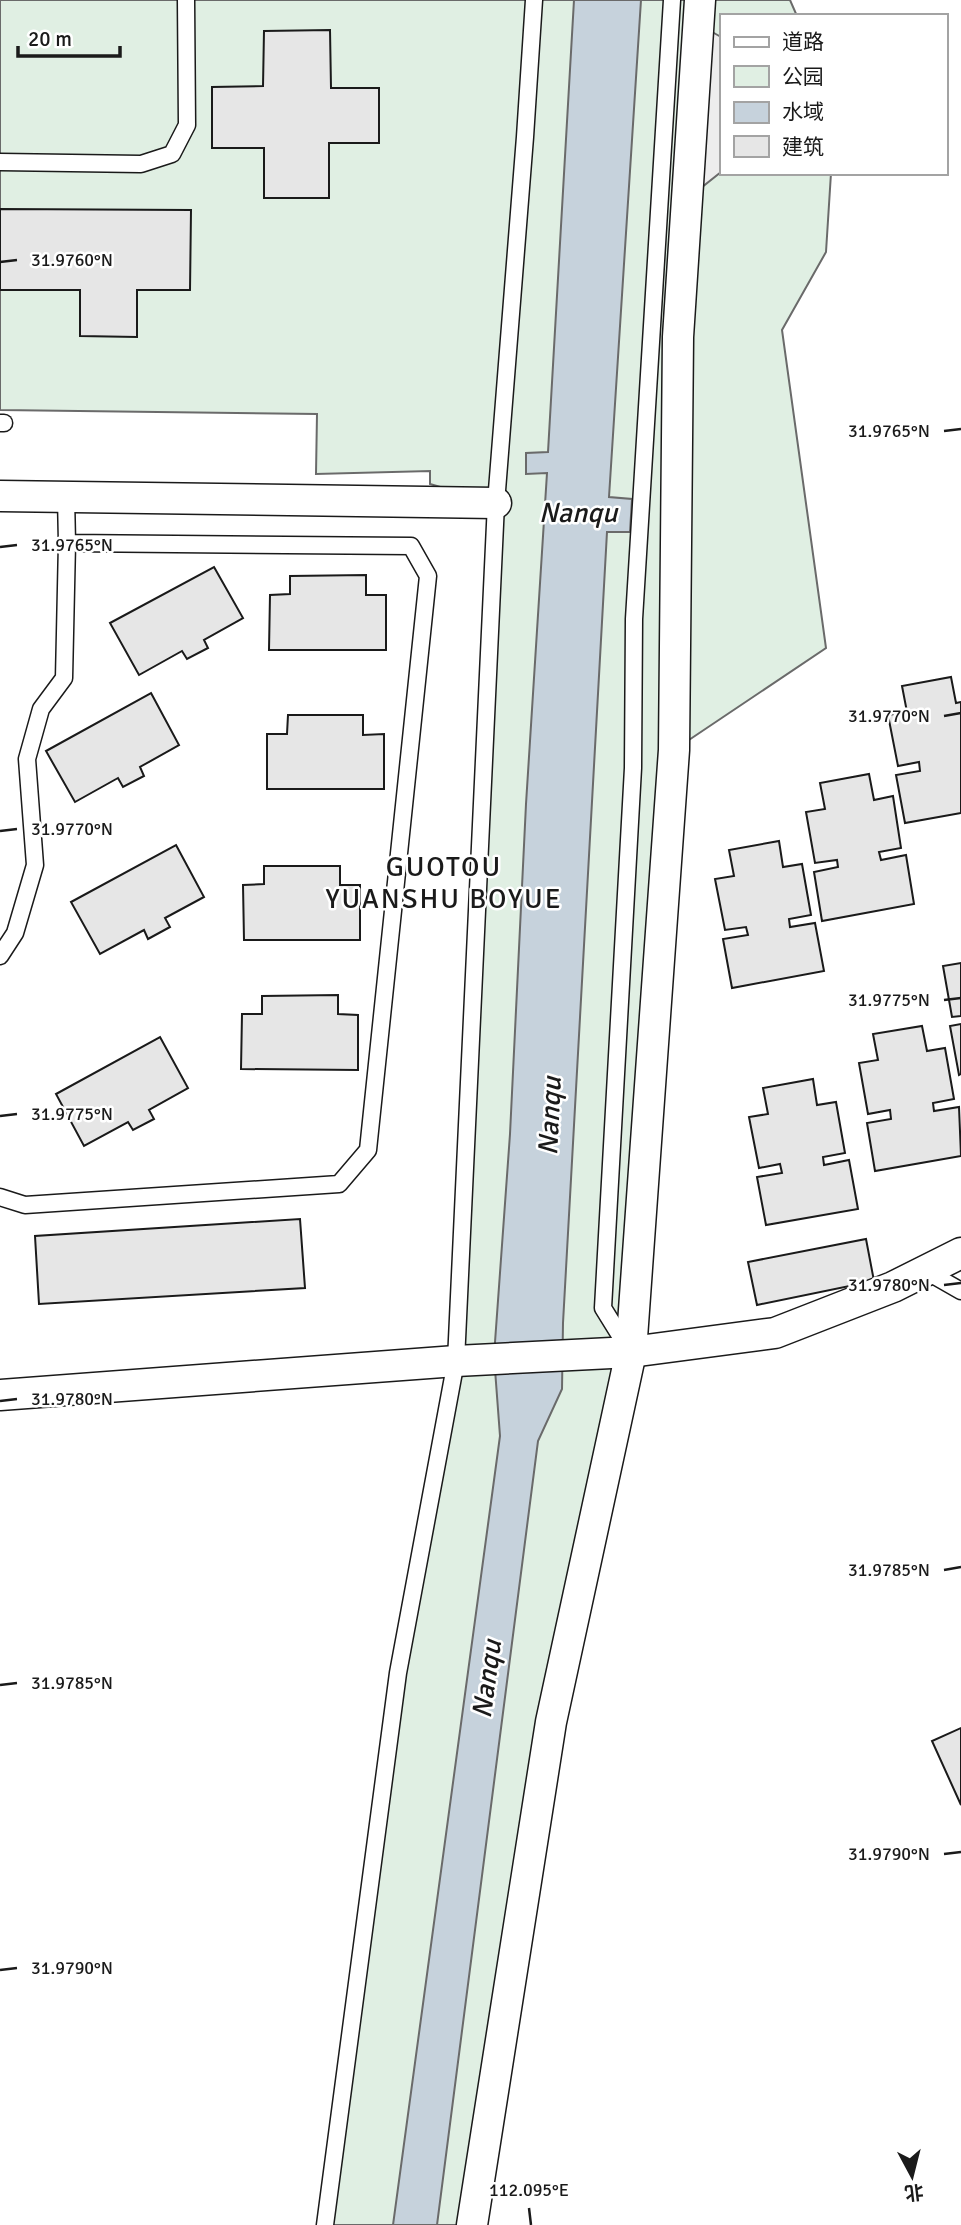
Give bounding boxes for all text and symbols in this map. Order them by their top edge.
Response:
scale bar [18,14,119,58]
legend [720,14,947,175]
text: 20 m [28,26,72,52]
text: 道路 [782,29,824,55]
text: 公园 [782,64,824,90]
text: 水域 [782,99,824,125]
text: 建筑 [782,134,824,160]
text: 31.9760°N [31,249,113,271]
text: 31.9765°N [848,420,930,442]
water label: Nanqu [539,496,619,530]
text: 31.9765°N [31,534,113,556]
text: 31.9770°N [848,705,930,727]
text: 31.9770°N [31,818,113,840]
district label: GUOTOU YUANSHU BOYUE [325,850,563,916]
text: 31.9775°N [848,989,930,1011]
water label: Nanqu [531,1074,569,1156]
text: 31.9775°N [31,1103,113,1125]
text: 31.9780°N [848,1274,930,1296]
text: 31.9780°N [31,1388,113,1410]
text: 31.9785°N [848,1559,930,1581]
water label: Nanqu [465,1636,510,1720]
text: 31.9785°N [31,1672,113,1694]
text: 31.9790°N [848,1843,930,1865]
text: 31.9790°N [31,1957,113,1979]
north arrow [877,2141,947,2211]
text: 112.095°E [489,2179,569,2201]
text: 北 [903,2179,925,2205]

